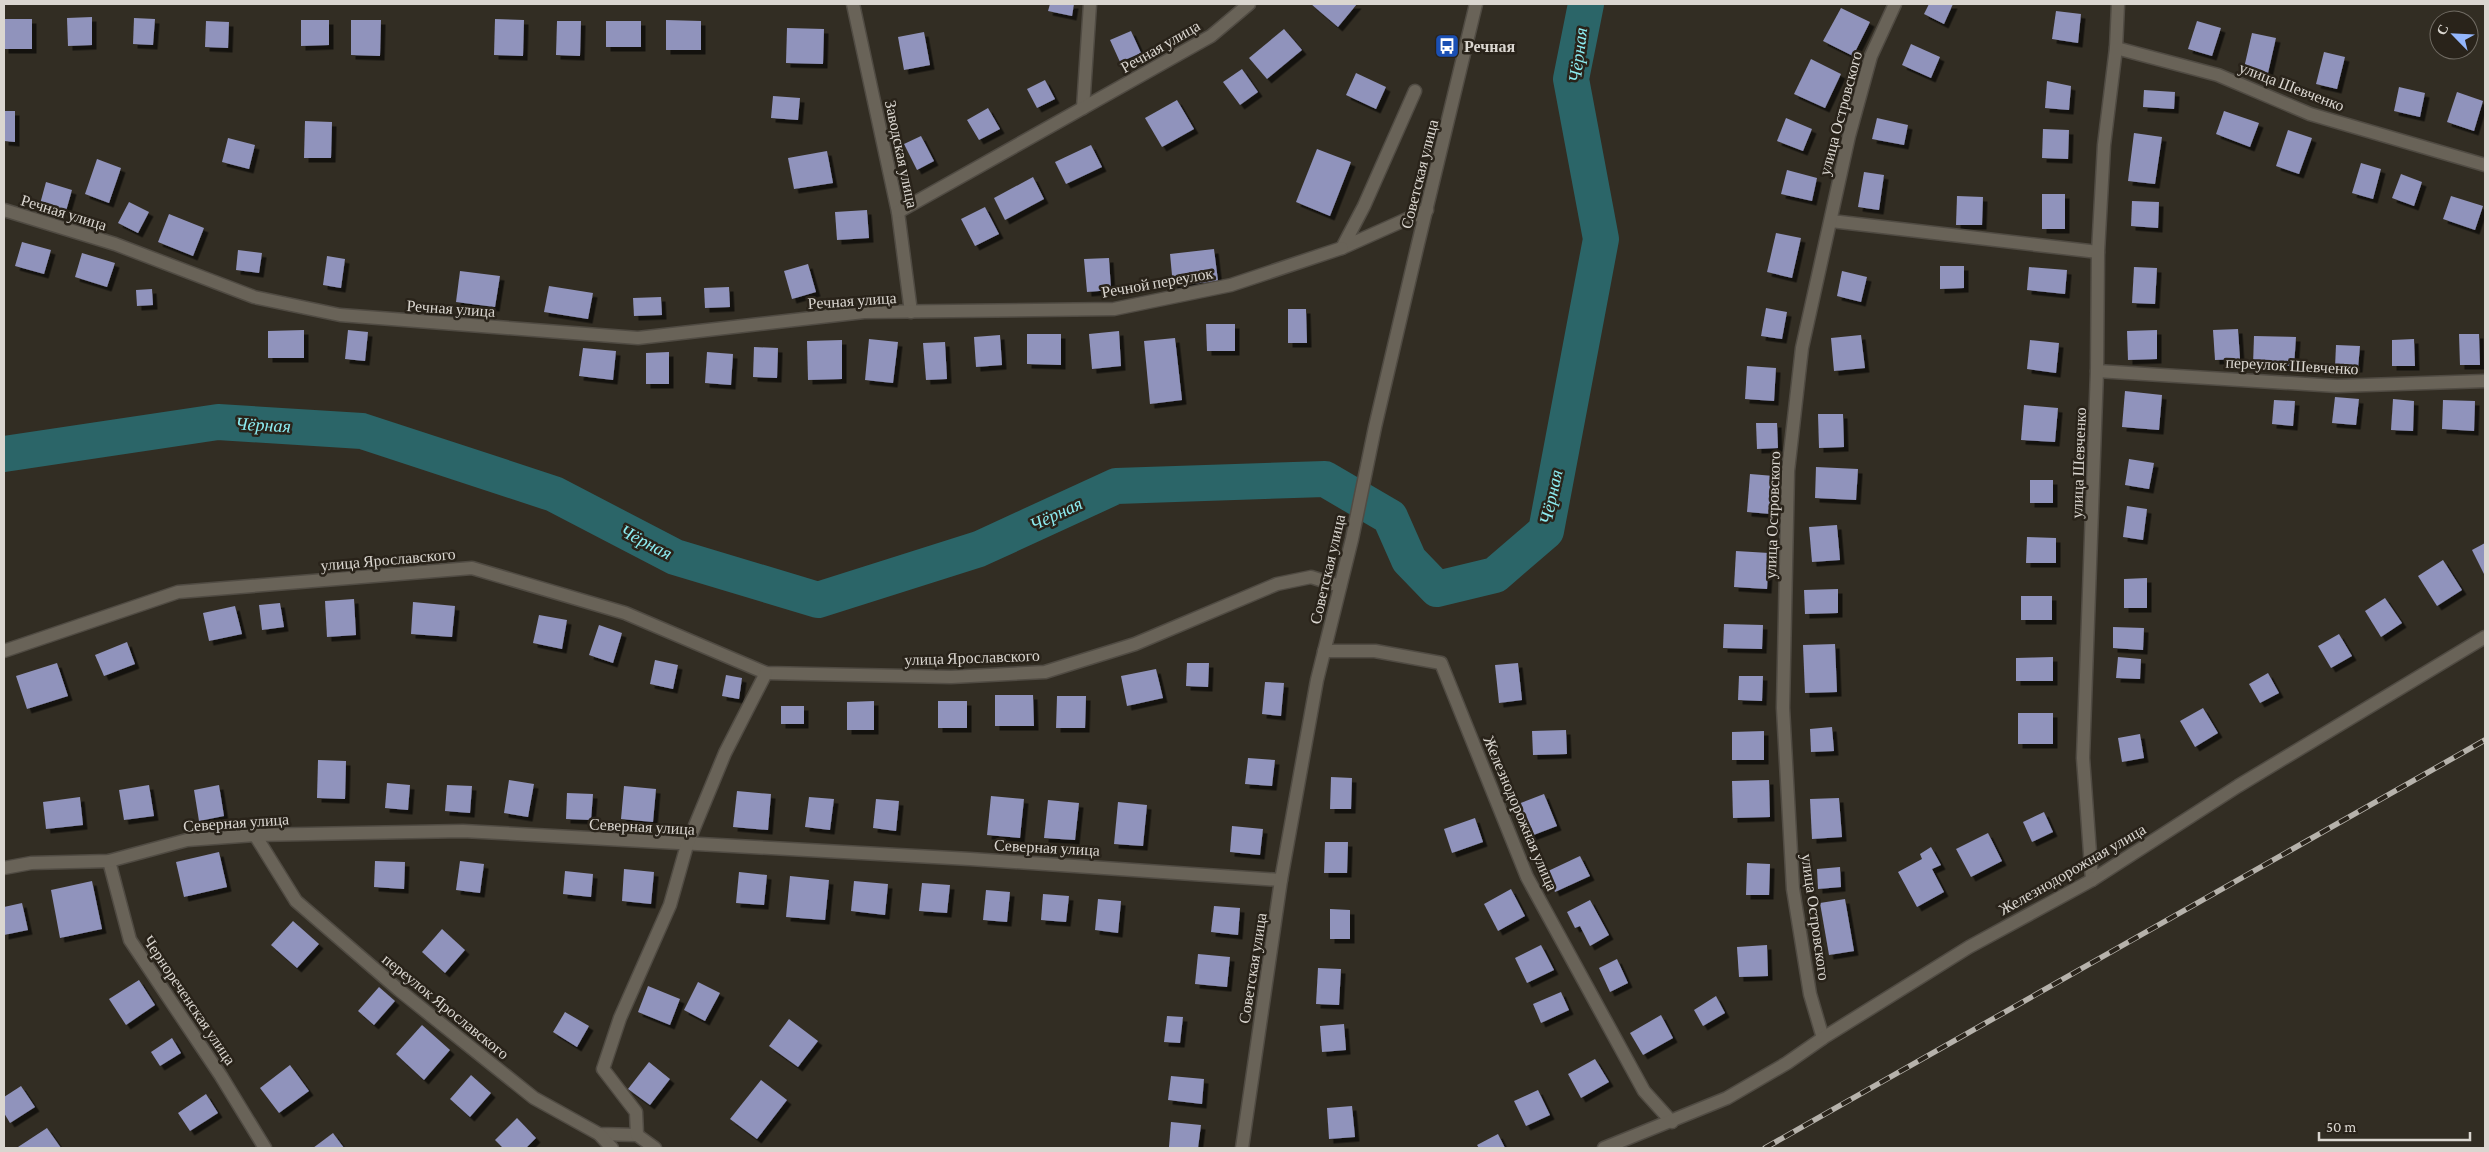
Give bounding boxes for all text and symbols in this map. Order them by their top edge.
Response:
north arrow [2429,10,2479,60]
street label: Речная улица [1117,17,1204,77]
text: С [2433,22,2451,38]
water label: Чёрная [1565,26,1591,84]
bus stop icon: Речная [1434,33,1460,59]
place label: Речная [1464,38,1516,55]
street label: улица Островского [1816,49,1866,177]
street label: улица Шевченко [2236,59,2347,115]
street label: Заводская улица [881,99,921,210]
street label: Советская улица [1398,118,1442,231]
street label: Речная улица [19,191,109,235]
street label: Речной переулок [1100,264,1215,302]
street label: Речная улица [807,289,897,313]
street label: Речная улица [406,297,496,321]
street label: переулок Шевченко [2225,354,2359,378]
street label: улица Шевченко [2068,407,2090,519]
water label: Чёрная [235,414,291,436]
street label: улица Островского [1762,451,1784,579]
water label: Чёрная [1535,468,1567,526]
water label: Чёрная [1027,493,1085,535]
street label: Советская улица [1307,513,1349,626]
water label: Чёрная [617,520,675,564]
street label: улица Ярославского [320,545,456,575]
street label: улица Ярославского [904,647,1040,669]
street label: Железнодорожная улица [1479,733,1561,894]
street label: Северная улица [183,810,290,836]
street label: Северная улица [589,815,695,839]
street label: Железнодорожная улица [1996,820,2149,919]
street label: Северная улица [994,836,1100,860]
street label: улица Островского [1797,852,1833,982]
street label: Советская улица [1235,911,1271,1025]
street label: Чернореченская улица [139,932,239,1069]
street label: переулок Ярославского [379,950,512,1063]
scale bar [2319,1110,2470,1142]
text: 50 m [2326,1119,2356,1135]

